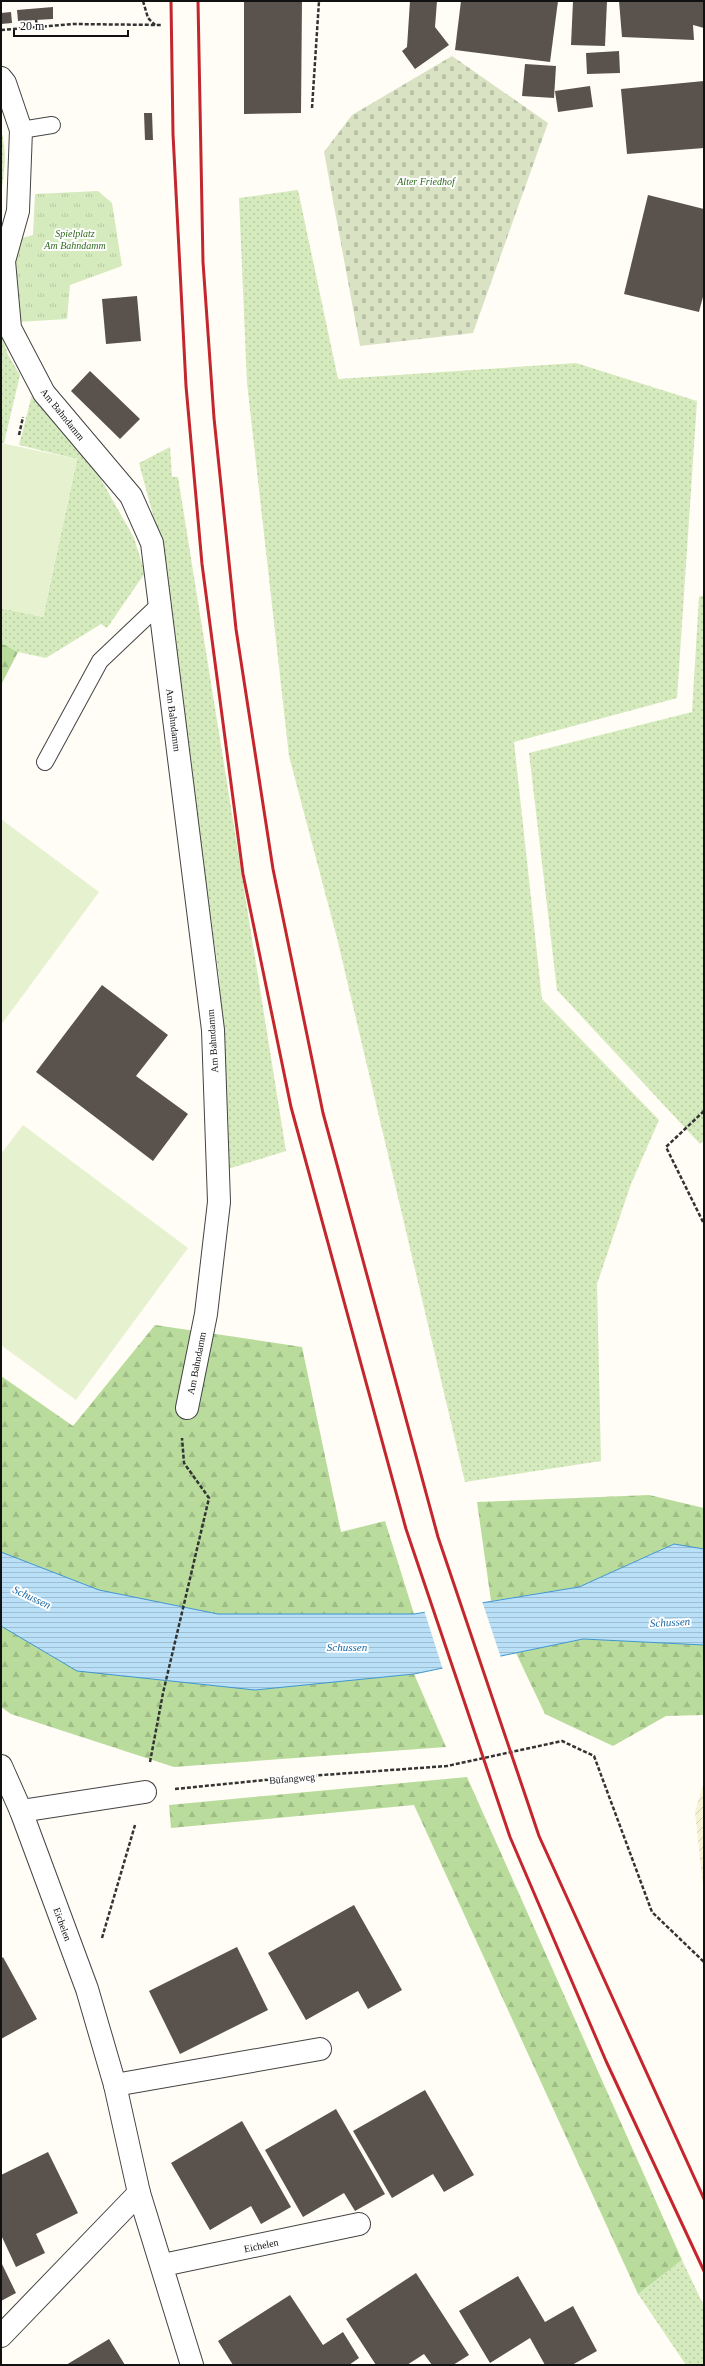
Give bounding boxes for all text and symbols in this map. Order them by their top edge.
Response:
scale bar [14,12,128,38]
text: 20 m [20,19,45,33]
park label: Alter Friedhof [396,176,456,187]
park label: Spielplatz Am Bahndamm [43,228,106,251]
street label: Am Bahndamm [38,386,87,443]
street label: Am Bahndamm [164,688,183,753]
street label: Am Bahndamm [205,1009,220,1073]
street label: Am Bahndamm [185,1331,208,1395]
water label: Schussen [11,1583,53,1611]
water label: Schussen [650,1615,691,1629]
water label: Schussen [327,1641,368,1653]
street label: Büfangweg [269,1771,315,1786]
street label: Eichelen [51,1906,74,1942]
street label: Eichelen [243,2236,279,2255]

